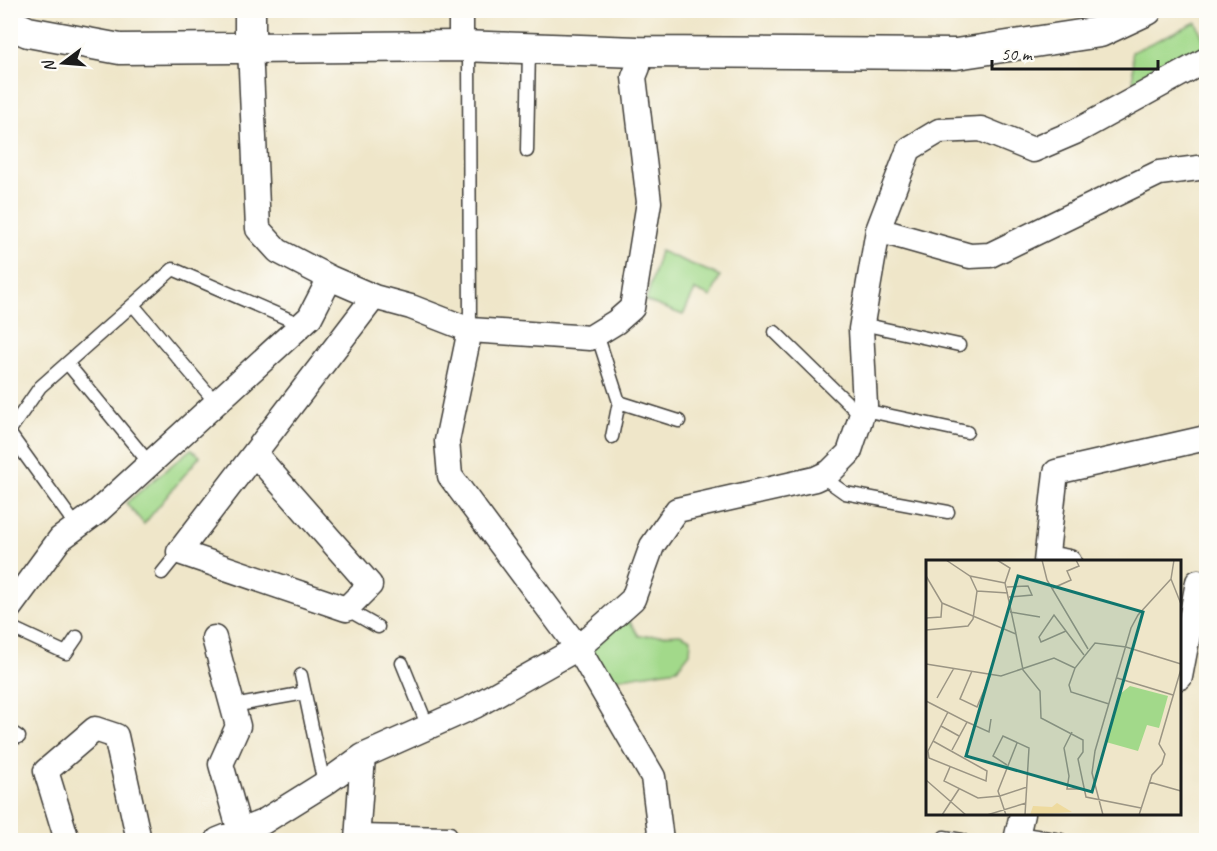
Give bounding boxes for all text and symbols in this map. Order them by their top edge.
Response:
north arrow [33,33,93,93]
scale bar [992,33,1158,71]
text: 50 m [1001,43,1034,65]
text: N [38,56,61,74]
inset map [926,560,1181,815]

